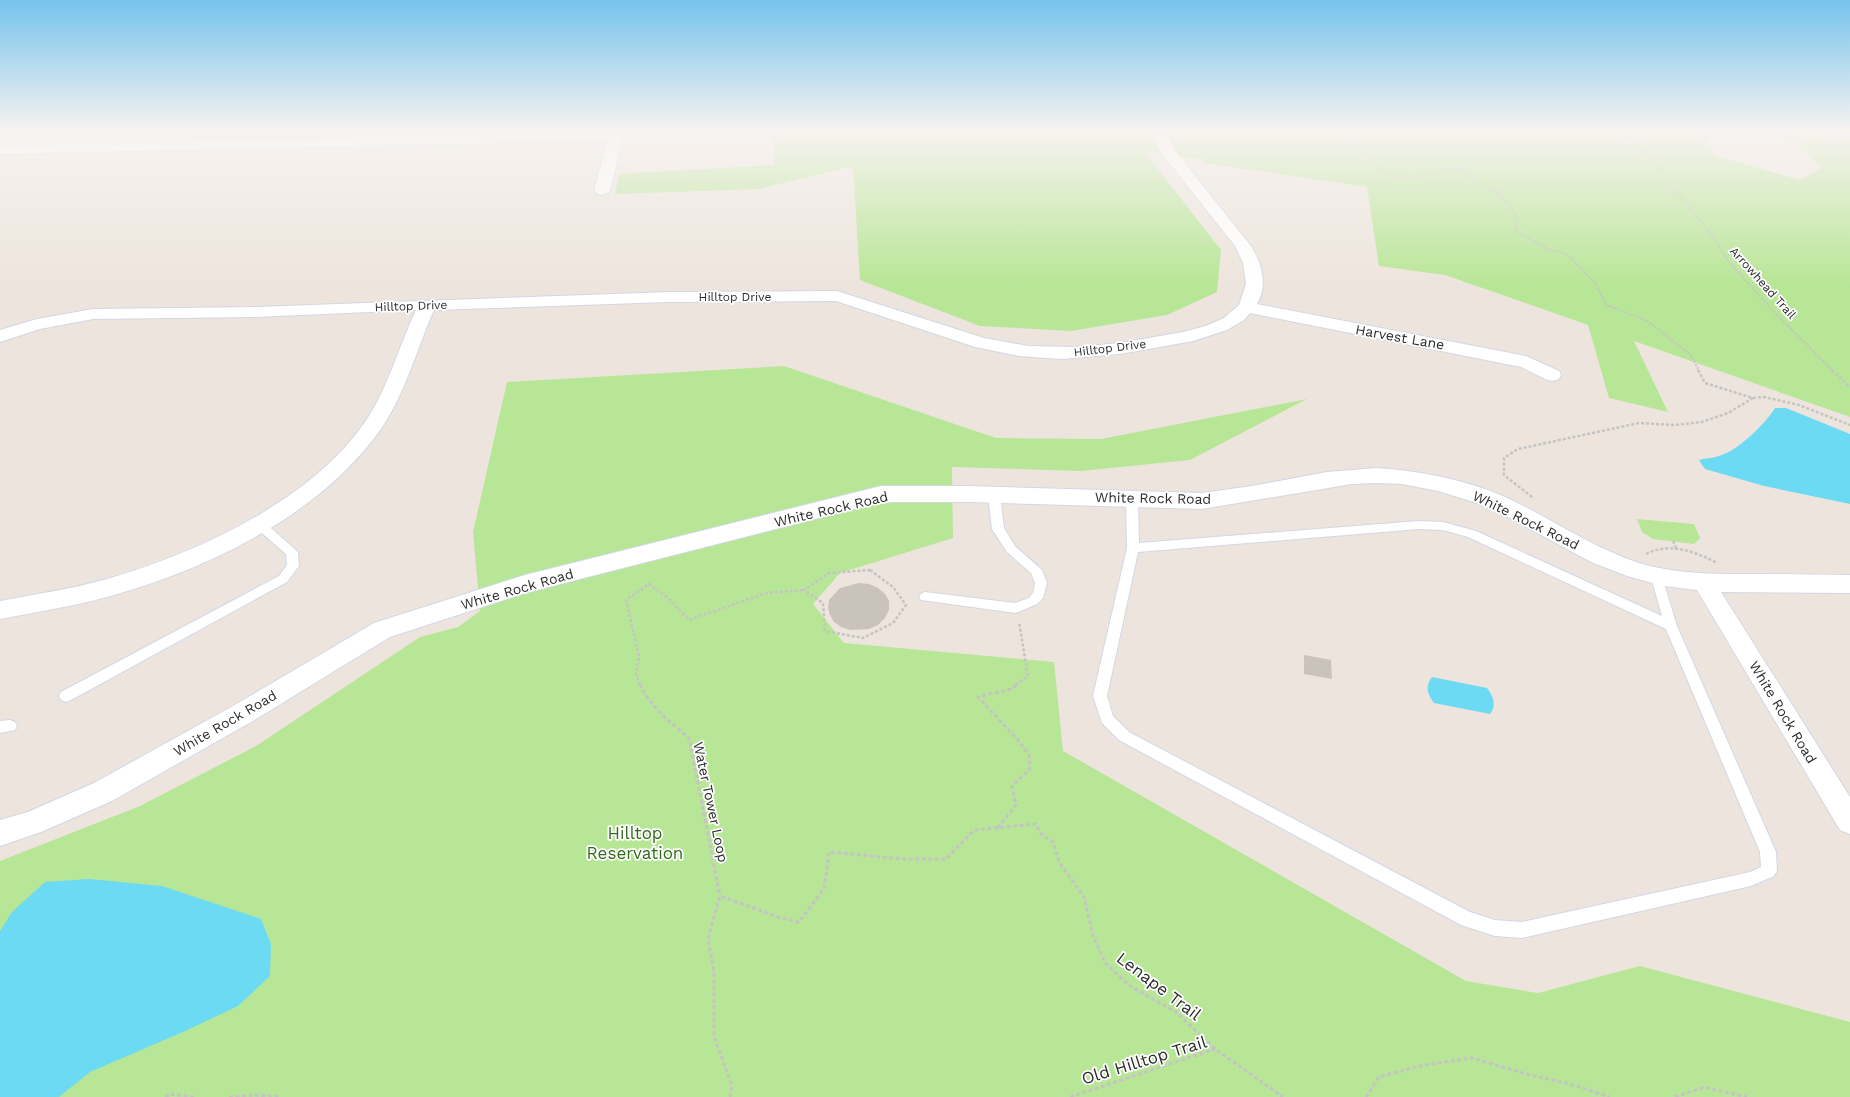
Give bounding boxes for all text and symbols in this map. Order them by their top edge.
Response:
street label: Arrowhead Trail [1727,244,1799,322]
street label: Hilltop Drive [699,290,771,304]
street label: Hilltop Drive [374,298,448,314]
street label: Harvest Lane [1354,321,1446,353]
street label: Hilltop Drive [1073,337,1147,359]
street label: White Rock Road [1470,487,1582,553]
street label: White Rock Road [772,488,890,530]
street label: White Rock Road [1095,489,1211,507]
street label: White Rock Road [459,565,575,613]
street label: White Rock Road [1746,658,1820,766]
street label: White Rock Road [171,687,279,759]
street label: Water Tower Loop [690,740,732,864]
park label: Hilltop Reservation [587,823,683,863]
street label: Lenape Trail [1113,948,1206,1025]
street label: Old Hilltop Trail [1079,1031,1210,1089]

